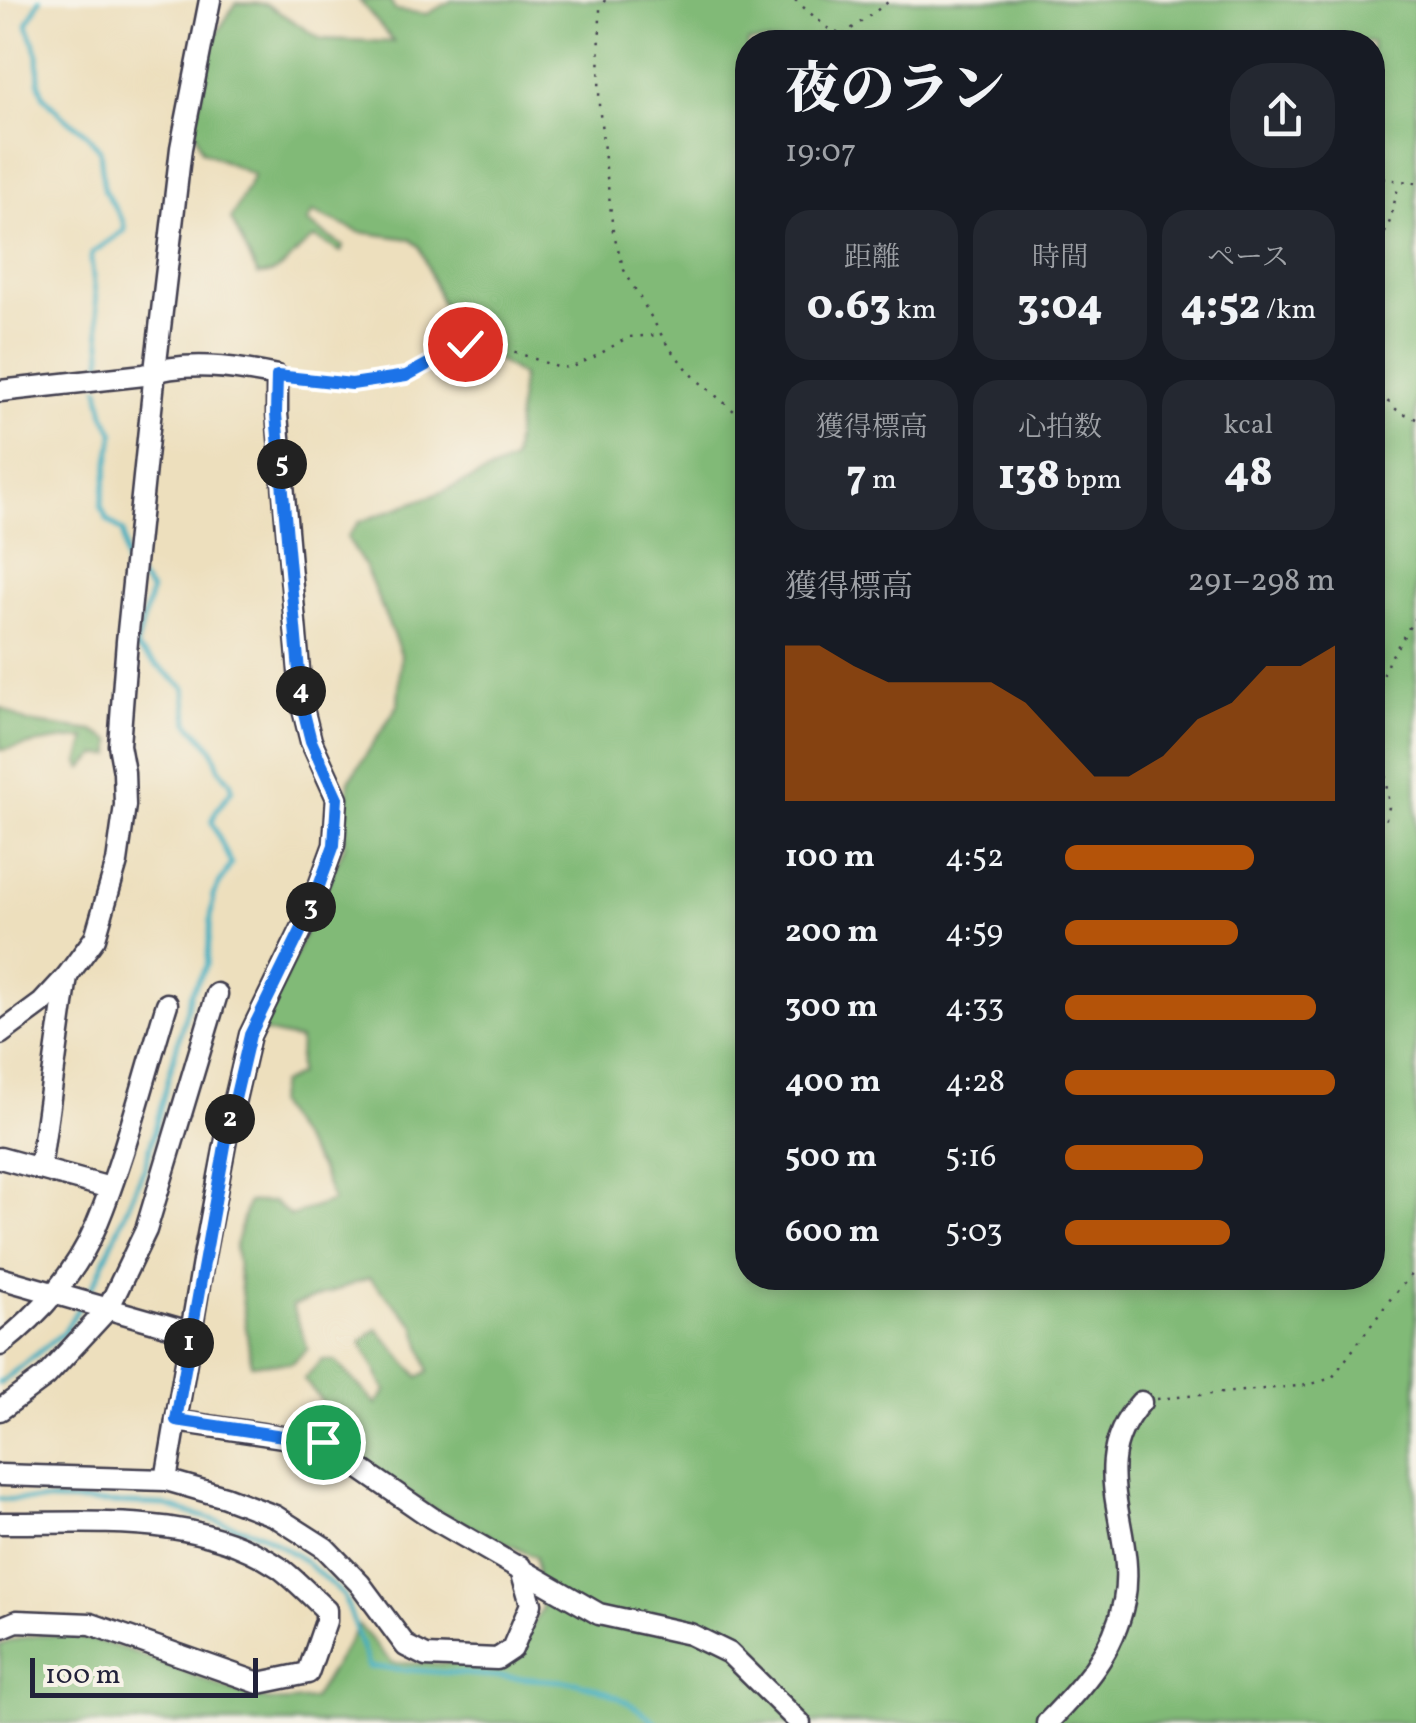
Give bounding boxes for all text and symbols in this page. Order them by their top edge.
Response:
text: 夜のラン [785,55,1005,131]
button: share [1230,63,1335,168]
text: 19:07 [785,131,856,175]
text: 距離 [844,239,900,278]
text: 時間 [1032,239,1088,278]
text: ペース [1207,239,1290,278]
text: 0.63 [807,278,891,337]
text: 3:04 [1017,278,1103,337]
text: 4:52 [1180,278,1260,337]
text: km [891,291,936,330]
text: /km [1260,291,1316,330]
pin [423,302,508,387]
icon: check [438,317,493,372]
text: kcal [1223,406,1273,445]
text: 獲得標高 [816,409,928,448]
text: 心拍数 [1018,409,1102,448]
pin: 5 [257,439,307,489]
text: 5 [275,444,289,483]
text: 48 [1224,445,1273,504]
text: 7 [846,448,866,507]
text: 138 [998,448,1060,507]
text: m [866,461,897,500]
text: bpm [1060,461,1122,500]
text: 291–298 m [1188,560,1335,604]
text: 獲得標高 [785,567,913,611]
pin: 4 [276,666,326,716]
text: 4 [293,671,309,710]
text: 100 m [785,836,875,880]
text: 4:52 [945,836,1004,880]
pin: 3 [286,882,336,932]
text: 3 [304,887,318,926]
text: 200 m [785,911,879,955]
text: 4:59 [945,911,1003,955]
text: 300 m [785,986,878,1030]
text: 4:33 [945,986,1004,1030]
text: 400 m [785,1061,881,1105]
text: 4:28 [945,1061,1005,1105]
pin: 2 [205,1094,255,1144]
text: 2 [223,1099,237,1138]
text: 500 m [785,1136,877,1180]
text: 5:16 [945,1136,997,1180]
text: 600 m [785,1211,880,1255]
text: 5:03 [945,1211,1003,1255]
pin: 1 [164,1318,214,1368]
text: 1 [183,1323,195,1362]
pin [281,1400,366,1485]
icon: arrive [296,1415,351,1470]
scale bar [30,1653,258,1698]
text: 100 m [45,1656,120,1695]

